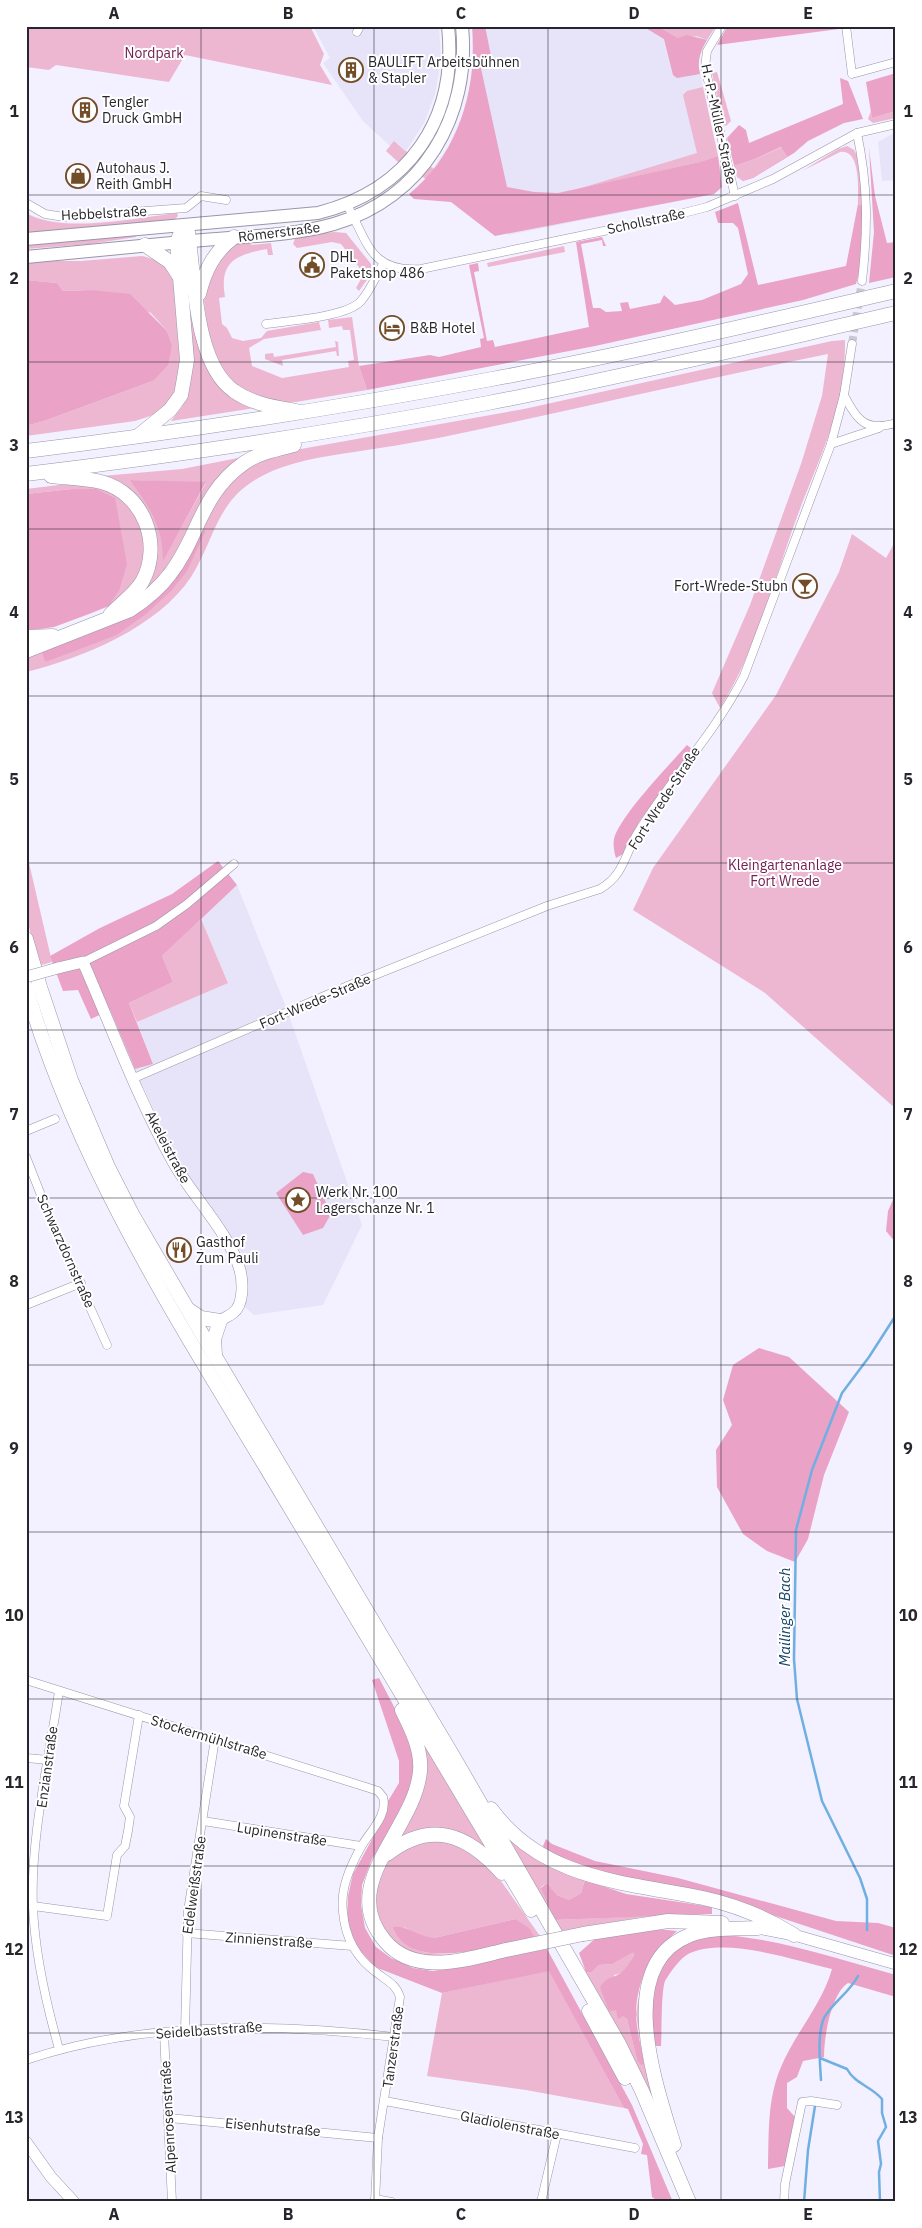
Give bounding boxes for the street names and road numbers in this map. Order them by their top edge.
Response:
street label: H.-P.-Müller-Straße [697,62,741,186]
street label: Hebbelstraße [61,202,148,224]
street label: Schollstraße [605,204,687,238]
street label: Römerstraße [237,218,321,246]
street label: Fort-Wrede-Straße [624,743,704,853]
street label: Fort-Wrede-Straße [257,969,374,1033]
street label: Akeleistraße [141,1108,195,1187]
street label: Schwarzdornstraße [33,1191,99,1311]
street label: Stockermühlstraße [149,1711,270,1763]
street label: Enzianstraße [32,1725,62,1809]
street label: Lupinenstraße [236,1818,329,1850]
street label: Edelweißstraße [178,1834,210,1935]
street label: Zinnienstraße [225,1928,314,1952]
street label: Tanzerstraße [378,2005,408,2089]
street label: Seidelbaststraße [155,2017,263,2043]
street label: Alpenrosenstraße [156,2060,180,2174]
street label: Gladiolenstraße [459,2107,561,2144]
street label: Eisenhutstraße [225,2114,322,2140]

